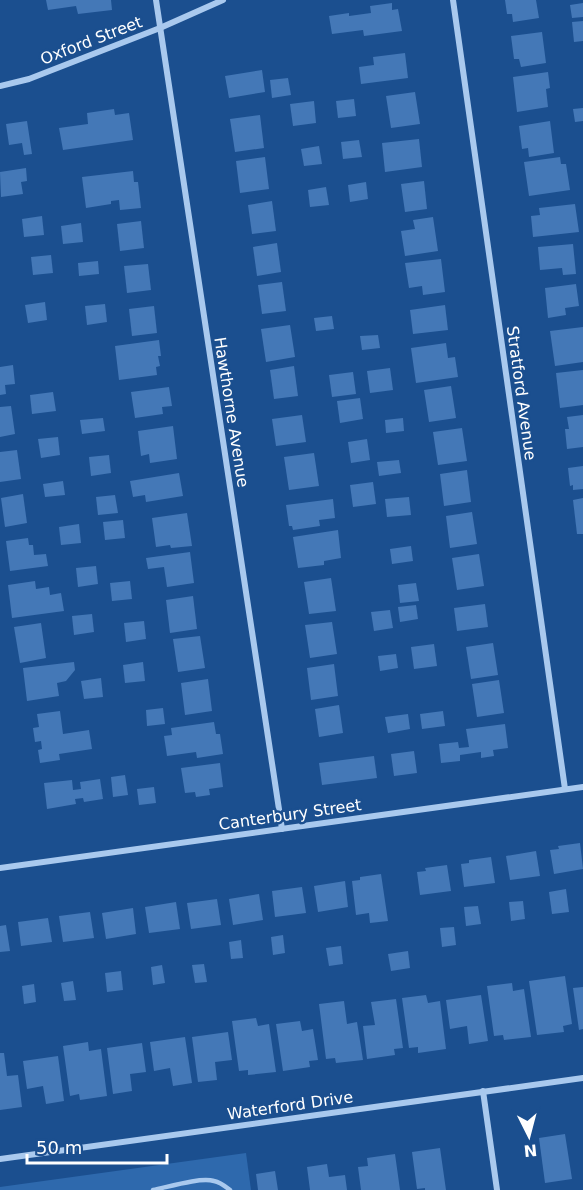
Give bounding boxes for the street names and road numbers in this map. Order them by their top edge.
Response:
street label: Oxford Street [38,12,145,69]
street label: Stratford Avenue [503,325,540,461]
street label: Hawthorne Avenue [210,336,253,489]
street label: Canterbury Street [218,795,363,834]
street label: Waterford Drive [226,1087,354,1124]

